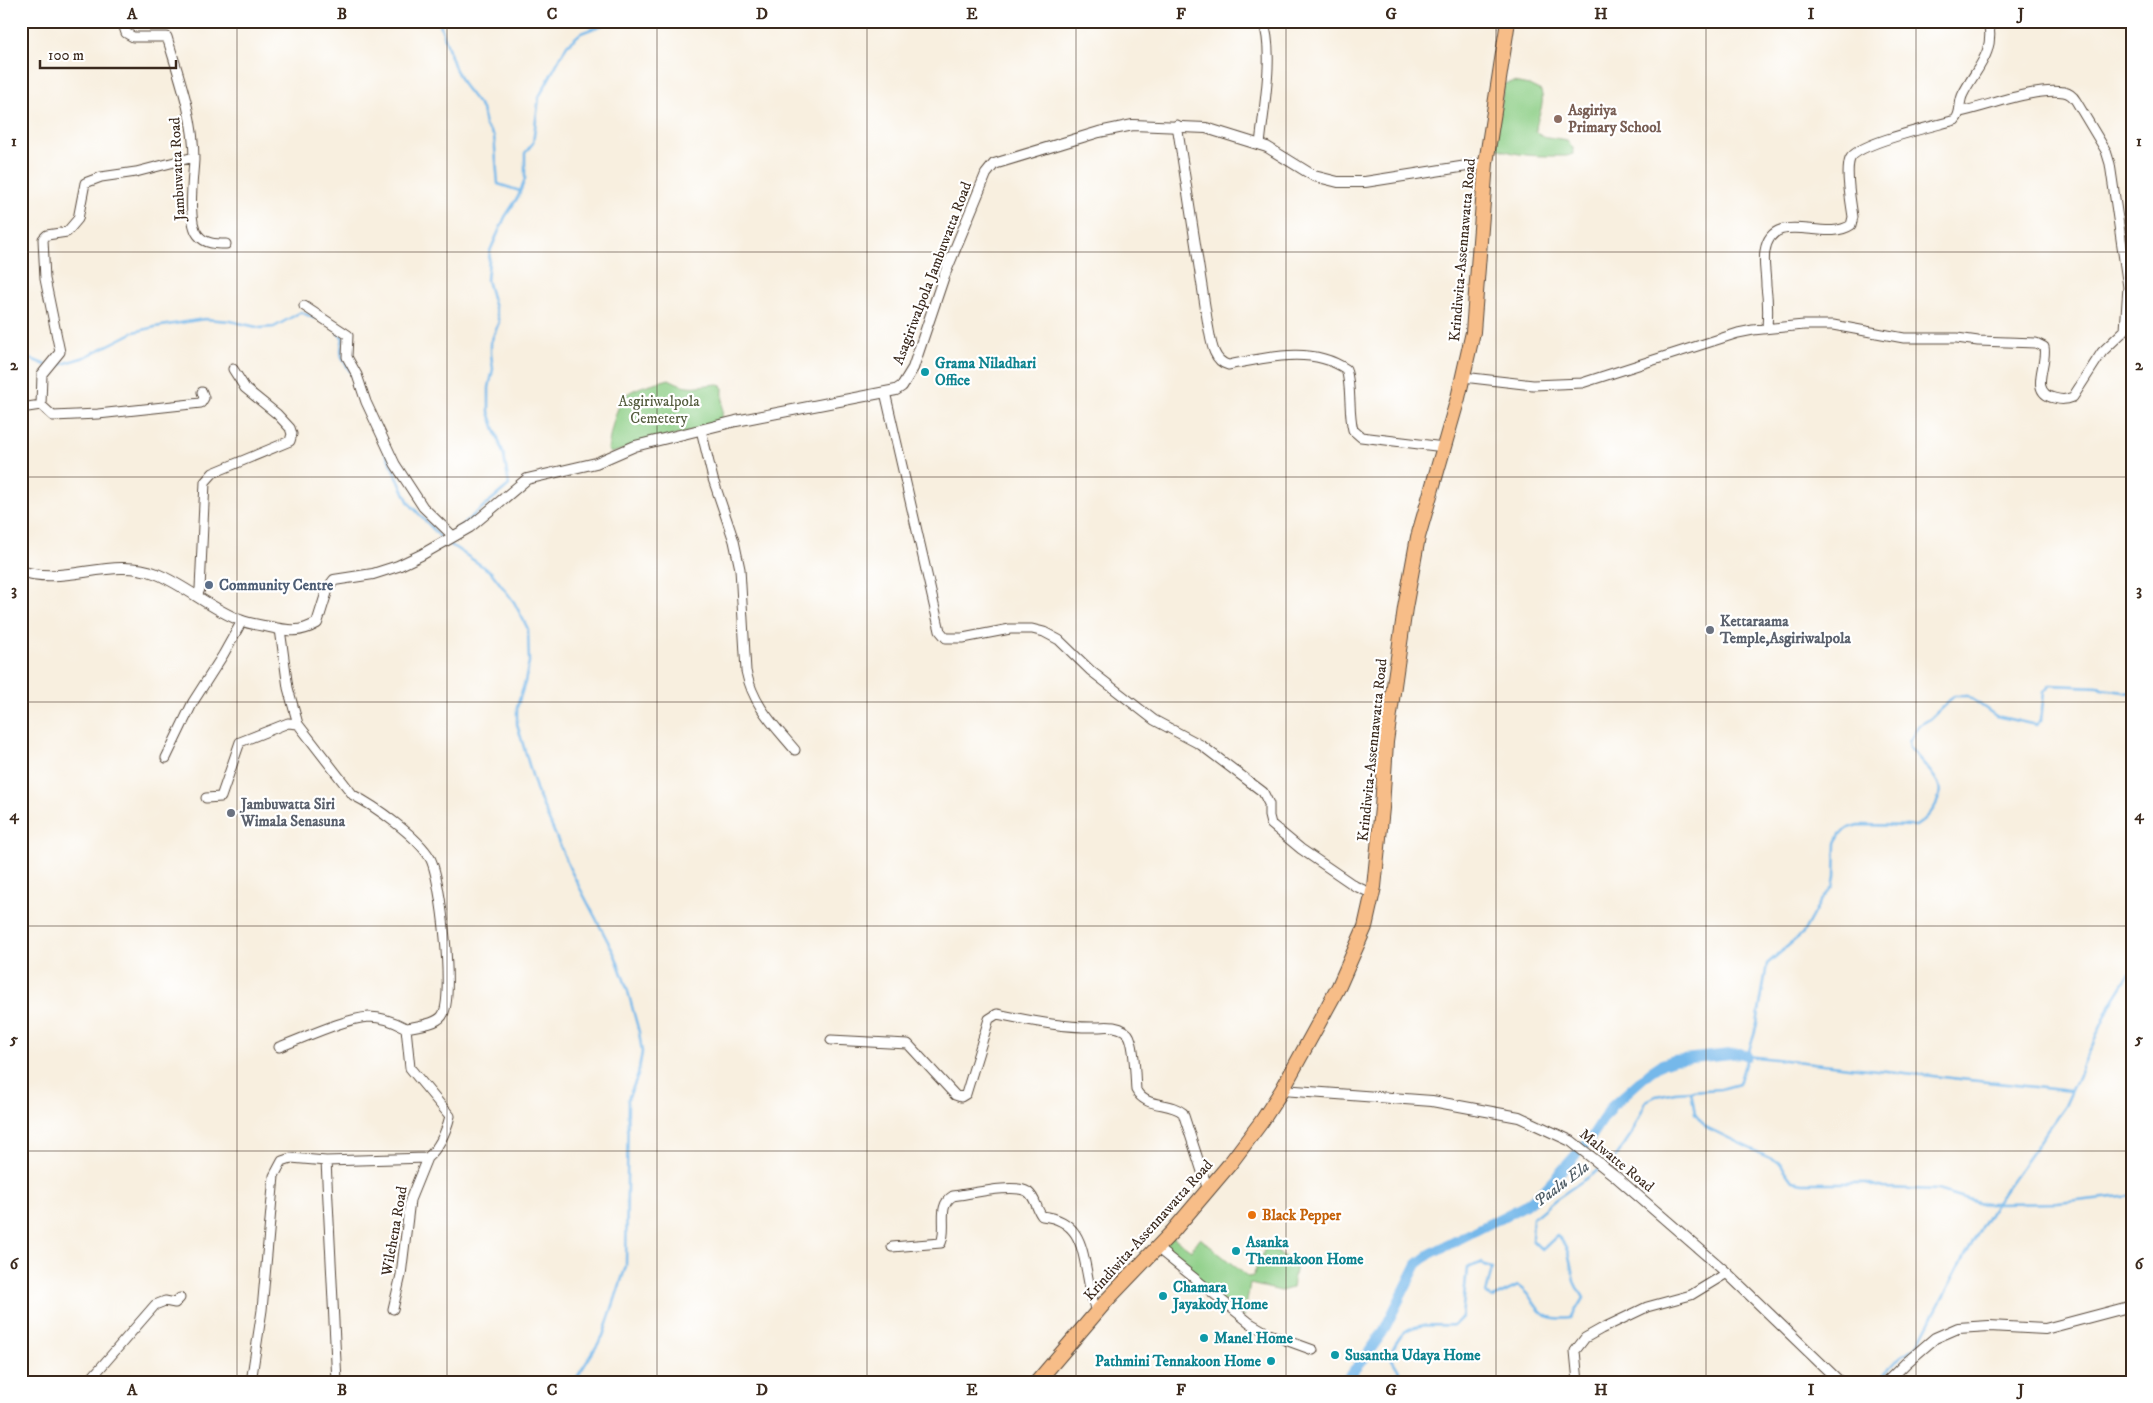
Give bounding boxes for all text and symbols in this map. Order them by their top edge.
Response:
text: A [126,4,138,24]
text: B [337,4,347,24]
text: C [547,4,557,24]
text: D [756,4,768,24]
text: E [966,4,978,24]
text: F [1176,4,1186,24]
text: G [1385,4,1397,24]
text: H [1594,4,1608,24]
text: I [1808,4,1815,24]
text: J [2016,4,2025,24]
scale bar [40,38,176,70]
text: 100 m [48,46,84,65]
place label: Asgiriya Primary School [1567,101,1661,137]
marker: Asgiriya Primary School [1552,113,1564,125]
street label: Jambuwatta Road [165,116,190,223]
text: 1 [11,131,17,151]
text: 1 [2136,131,2142,151]
street label: Krindiwita-Assennawatta Road [1445,157,1480,342]
street label: Asagiriwalpola Jambuwatta Road [889,178,976,367]
place label: Grama Niladhari Office [935,354,1036,390]
text: 2 [10,355,19,375]
text: 2 [2135,355,2144,375]
marker: Grama Niladhari Office [919,366,931,378]
park label: Asgiriwalpola Cemetery [618,392,700,428]
place label: Community Centre [219,576,334,595]
marker: Community Centre [203,579,215,591]
text: 3 [11,580,17,600]
text: 3 [2136,580,2142,600]
place label: Kettaraama Temple,Asgiriwalpola [1719,612,1851,648]
marker: Kettaraama Temple,Asgiriwalpola [1704,624,1716,636]
street label: Krindiwita-Assennawatta Road [1353,657,1392,842]
place label: Jambuwatta Siri Wimala Senasuna [239,795,346,831]
text: 4 [8,805,19,825]
text: 4 [2133,805,2144,825]
marker: Jambuwatta Siri Wimala Senasuna [225,807,237,819]
text: 5 [9,1029,18,1049]
text: 5 [2134,1029,2143,1049]
street label: Malwatte Road [1576,1125,1658,1197]
street label: Krindiwita-Assennawatta Road [1080,1155,1217,1305]
water label: Paalu Ela [1530,1156,1593,1211]
street label: Wilehena Road [377,1184,412,1278]
place label: Black Pepper [1262,1206,1341,1225]
marker: Black Pepper [1246,1209,1258,1221]
place label: Asanka Thennakoon Home [1245,1233,1364,1269]
marker: Asanka Thennakoon Home [1230,1245,1242,1257]
text: 6 [10,1254,20,1274]
text: 6 [2135,1254,2145,1274]
place label: Chamara Jayakody Home [1171,1278,1269,1314]
marker: Chamara Jayakody Home [1157,1290,1169,1302]
place label: Manel Home [1214,1329,1294,1348]
marker: Manel Home [1198,1332,1210,1344]
place label: Susantha Udaya Home [1345,1346,1481,1365]
marker: Susantha Udaya Home [1329,1349,1341,1361]
place label: Pathmini Tennakoon Home [1095,1352,1262,1371]
marker: Pathmini Tennakoon Home [1265,1355,1277,1367]
text: A [126,1380,138,1400]
text: B [337,1380,347,1400]
text: C [547,1380,557,1400]
text: D [756,1380,768,1400]
text: E [966,1380,978,1400]
text: F [1176,1380,1186,1400]
text: G [1385,1380,1397,1400]
text: H [1594,1380,1608,1400]
text: I [1808,1380,1815,1400]
text: J [2016,1380,2025,1400]

